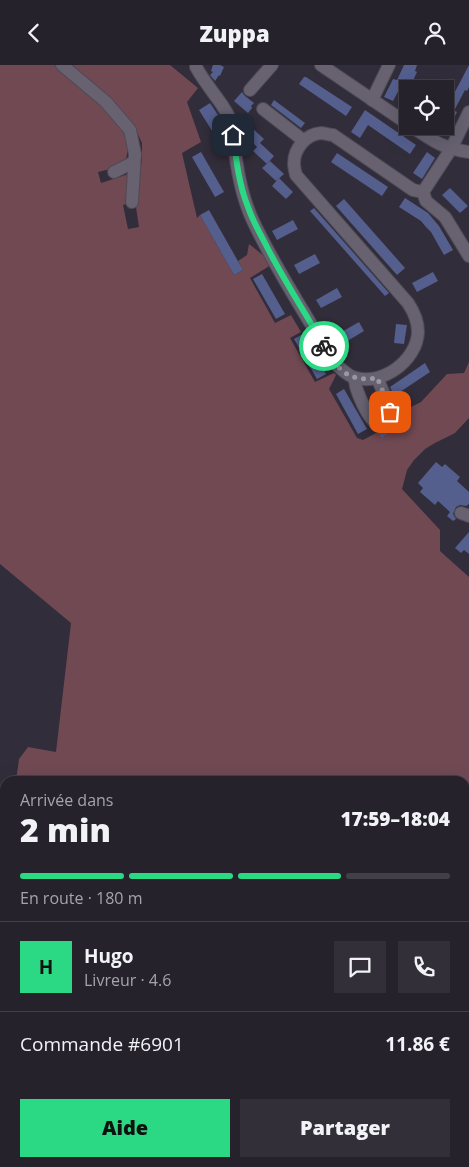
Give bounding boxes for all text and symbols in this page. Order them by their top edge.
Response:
text: Zuppa [199,18,270,48]
icon: back [20,19,48,47]
icon: person [421,19,449,47]
map controls [399,80,454,135]
button: locate [399,80,454,135]
pin [212,114,254,156]
icon: home [219,121,247,149]
courier [299,321,349,371]
icon: bike [310,332,338,360]
pin [369,391,411,433]
icon: bag [376,398,404,426]
text: Arrivée dans [20,789,113,811]
text: 17:59–18:04 [340,806,450,832]
text: 2 min [20,808,111,851]
text: En route · 180 m [20,887,142,909]
button: chat [334,941,386,993]
button: phone [398,941,450,993]
text: Hugo [84,943,134,969]
text: H [39,954,53,980]
text: Livreur · 4.6 [84,969,171,991]
text: Commande #6901 [20,1031,184,1057]
text: 11.86 € [385,1031,450,1057]
button: Aide [20,1099,230,1157]
button: Partager [240,1099,450,1157]

